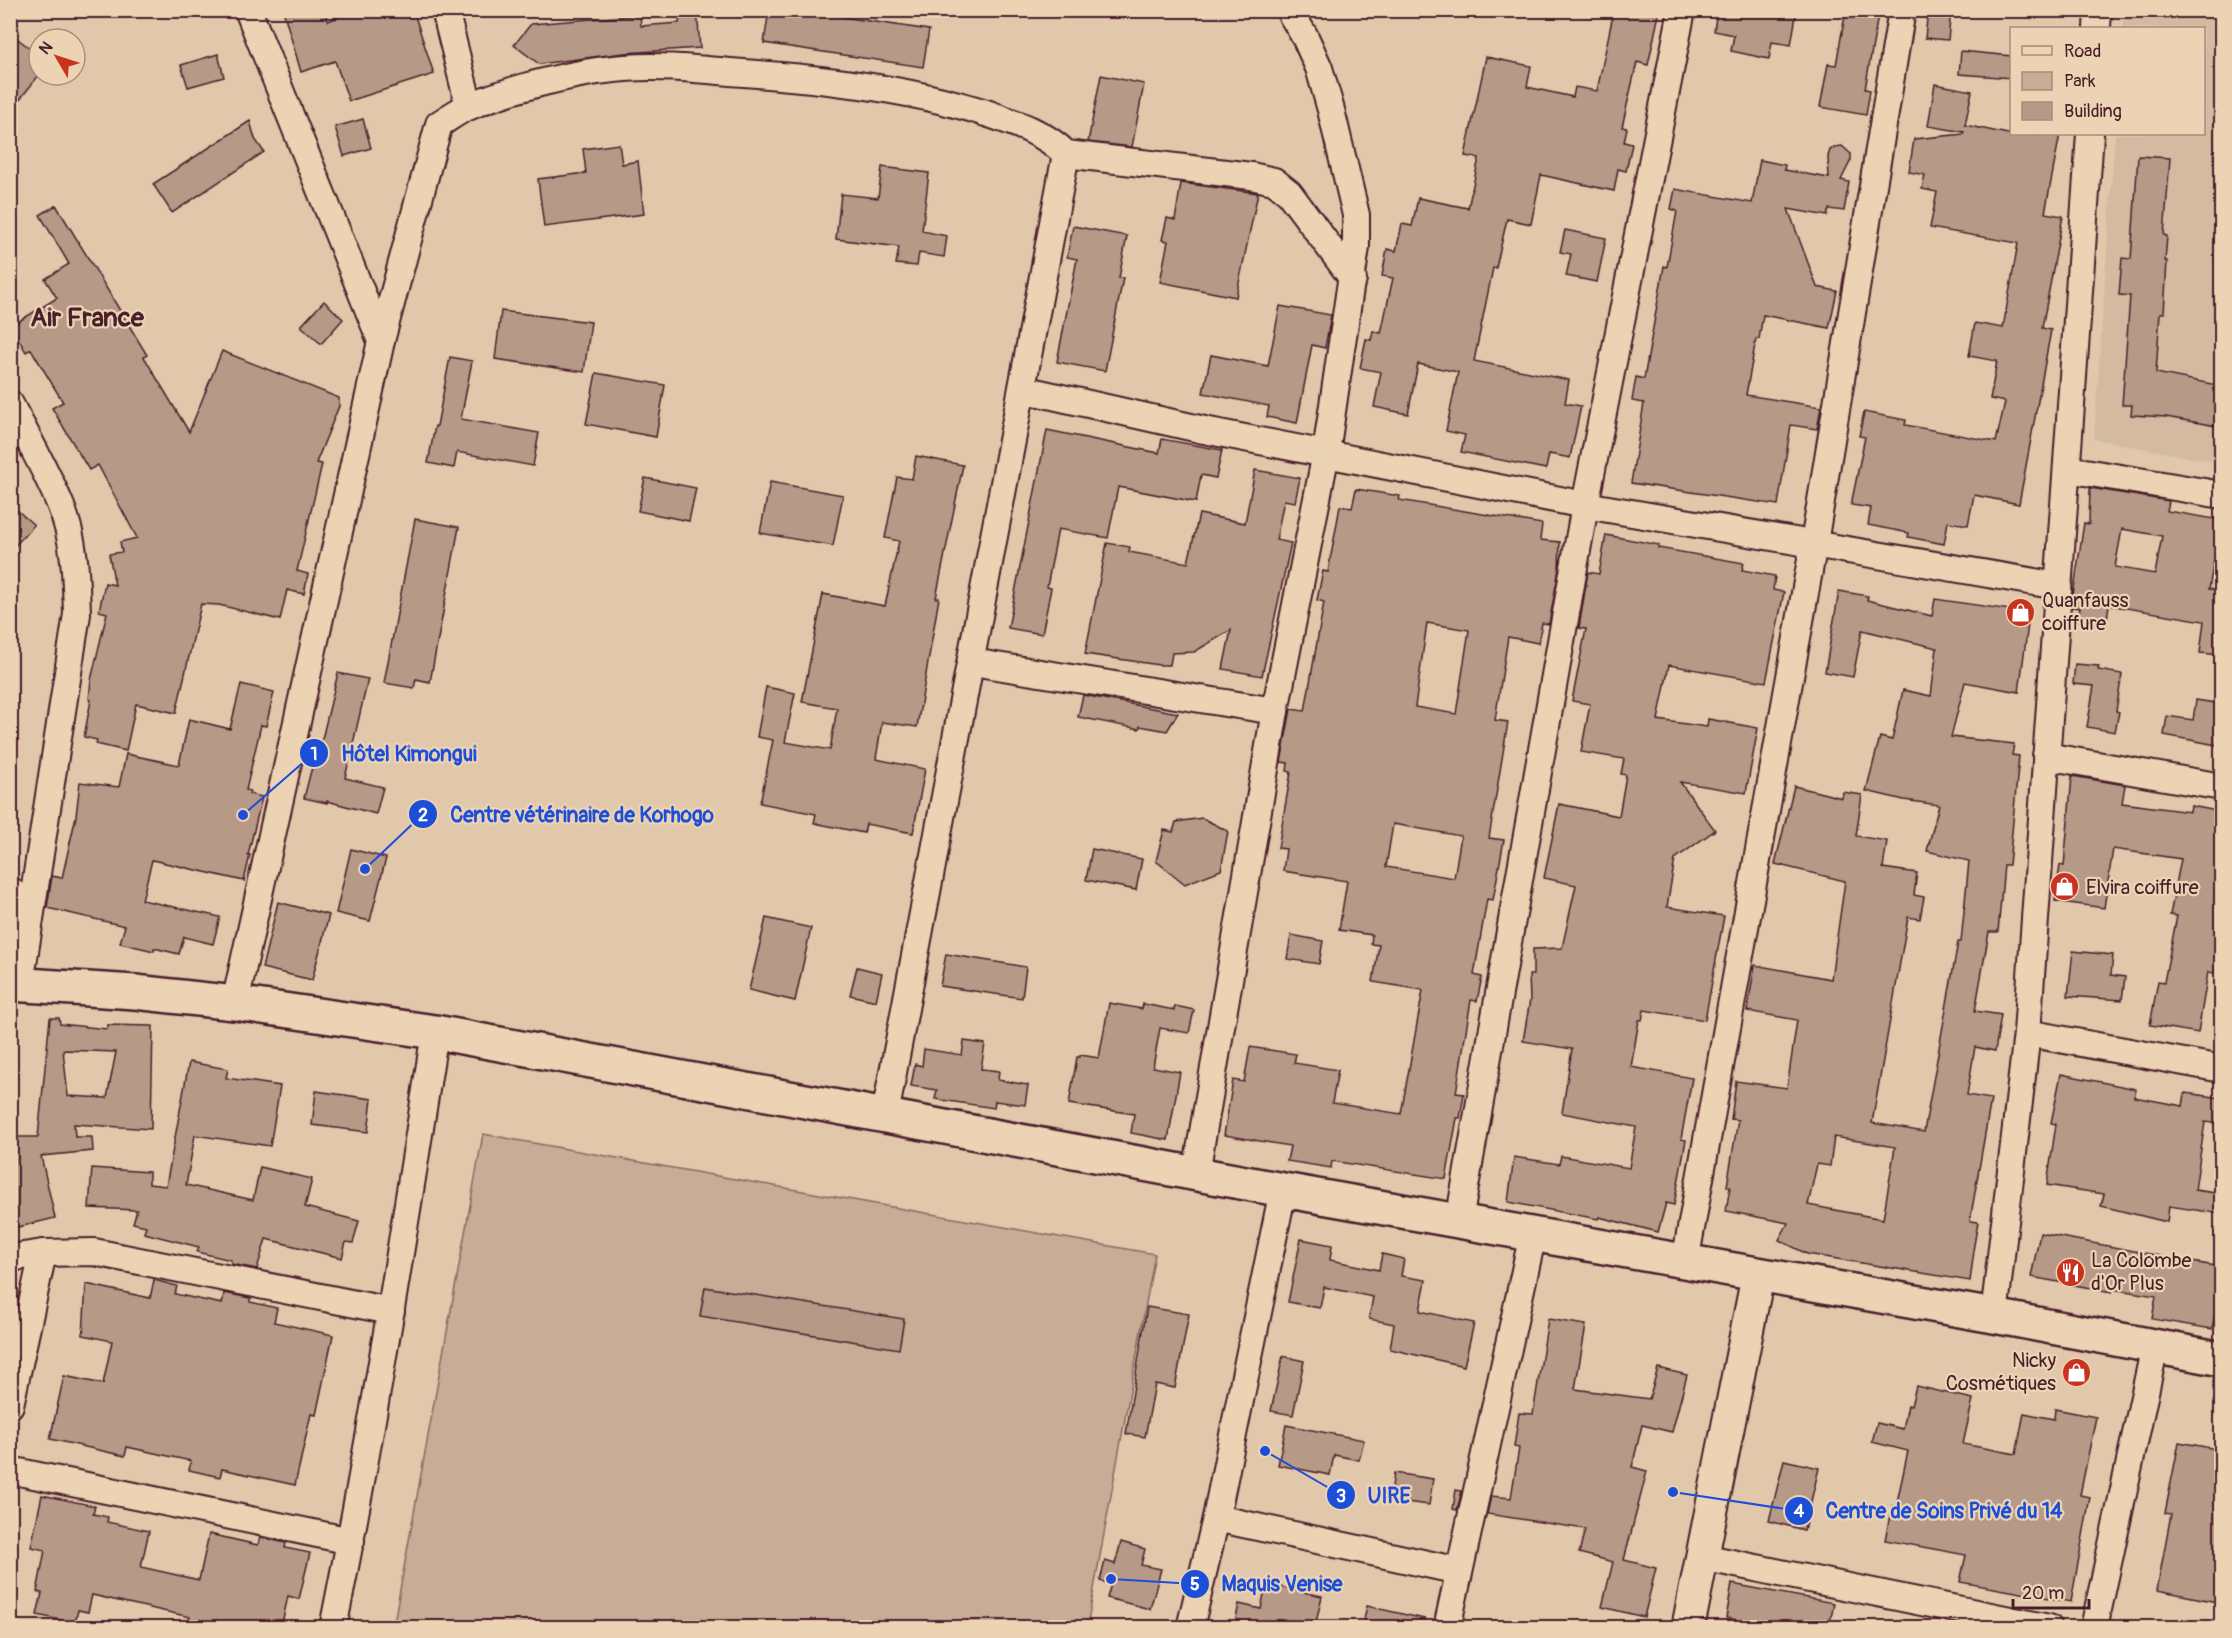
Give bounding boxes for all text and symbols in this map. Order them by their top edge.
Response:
north arrow [27,27,87,87]
legend [2010,27,2205,135]
text: N [35,38,57,59]
text: Road [2064,40,2101,63]
text: Park [2064,70,2096,93]
text: Building [2064,100,2122,123]
district label: Air France [30,302,145,334]
place label: Quanfauss coiffure [2042,588,2129,636]
shop icon: Quanfauss coiffure [2005,596,2037,628]
callout: Hôtel Kimongui [299,734,489,773]
text: Hôtel Kimongui [341,741,477,768]
text: 1 [310,743,318,766]
callout: Centre vétérinaire de Korhogo [408,795,726,834]
text: Centre vétérinaire de Korhogo [450,802,714,829]
text: 2 [418,804,428,827]
shop icon: Elvira coiffure [2049,871,2081,903]
place label: Elvira coiffure [2086,875,2199,900]
place label: La Colombe d'Or Plus [2091,1248,2191,1296]
restaurant icon: La Colombe d'Or Plus [2054,1256,2086,1288]
place label: Nicky Cosmétiques [1946,1348,2056,1396]
shop icon: Nicky Cosmétiques [2061,1356,2093,1388]
callout: UIRE [1326,1476,1423,1515]
text: UIRE [1368,1483,1411,1510]
text: 3 [1336,1485,1346,1508]
callout: Centre de Soins Privé du 14 [1784,1492,2074,1531]
text: Centre de Soins Privé du 14 [1826,1498,2063,1525]
text: 4 [1794,1500,1805,1523]
callout: Maquis Venise [1180,1564,1354,1603]
text: Maquis Venise [1222,1571,1343,1598]
scale bar [2013,1572,2090,1610]
text: 5 [1190,1573,1200,1596]
text: 20 m [2022,1582,2064,1605]

